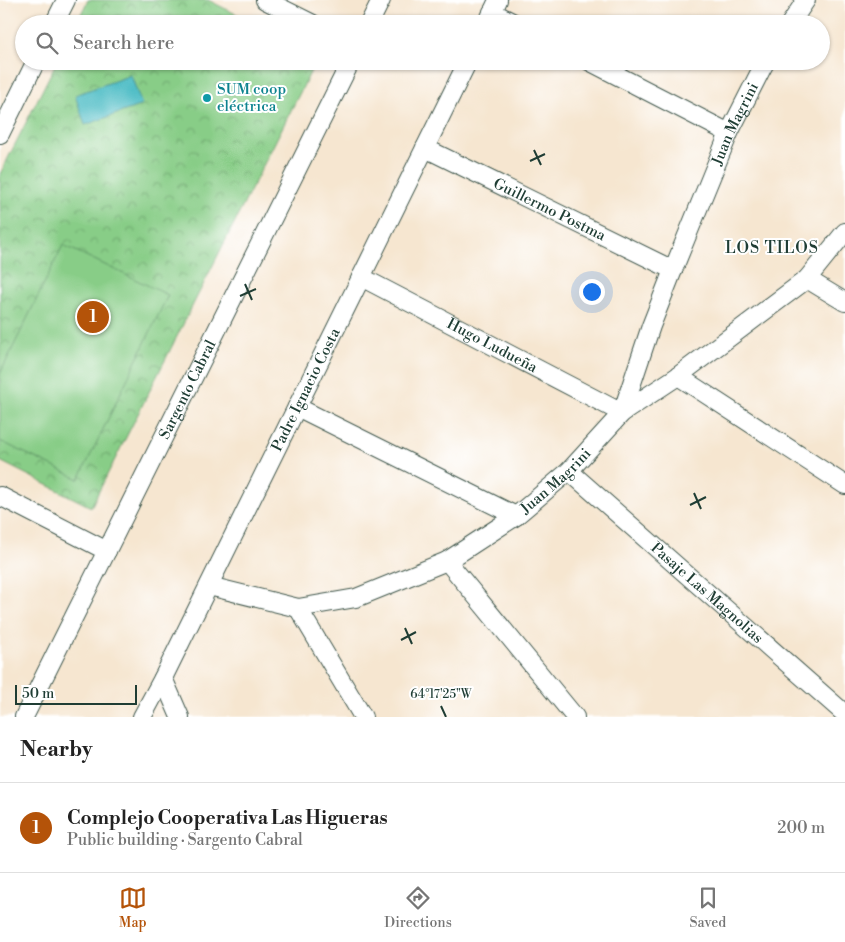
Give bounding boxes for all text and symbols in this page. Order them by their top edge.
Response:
search box [15,15,830,70]
icon: search [33,29,61,57]
text: Search here [73,31,174,55]
street label: Juan Magrini [707,79,763,169]
place label: SUM coop eléctrica [217,80,286,116]
marker: SUM coop eléctrica [201,92,213,104]
street label: Guillermo Postma [490,174,609,246]
district label: LOS TILOS [725,238,819,258]
your location [579,279,605,305]
pin: 1 [77,298,109,336]
street label: Hugo Ludueña [443,314,541,377]
street label: Padre Ignacio Costa [268,325,345,455]
street label: Sargento Cabral [155,336,221,442]
street label: Juan Magrini [516,444,595,519]
street label: Pasaje Las Magnolias [647,538,767,648]
scale bar [15,682,138,705]
text: 50 m [22,685,54,703]
text: 64°17'25"W [410,687,473,702]
text: Nearby [20,737,93,763]
text: Complejo Cooperativa Las Higueras [67,806,388,830]
text: 1 [32,818,40,838]
text: 200 m [777,818,825,838]
text: Public building · Sargento Cabral [67,830,303,850]
tab: Map [119,884,147,932]
tab: Directions [384,884,452,932]
tab: Saved [689,884,726,932]

